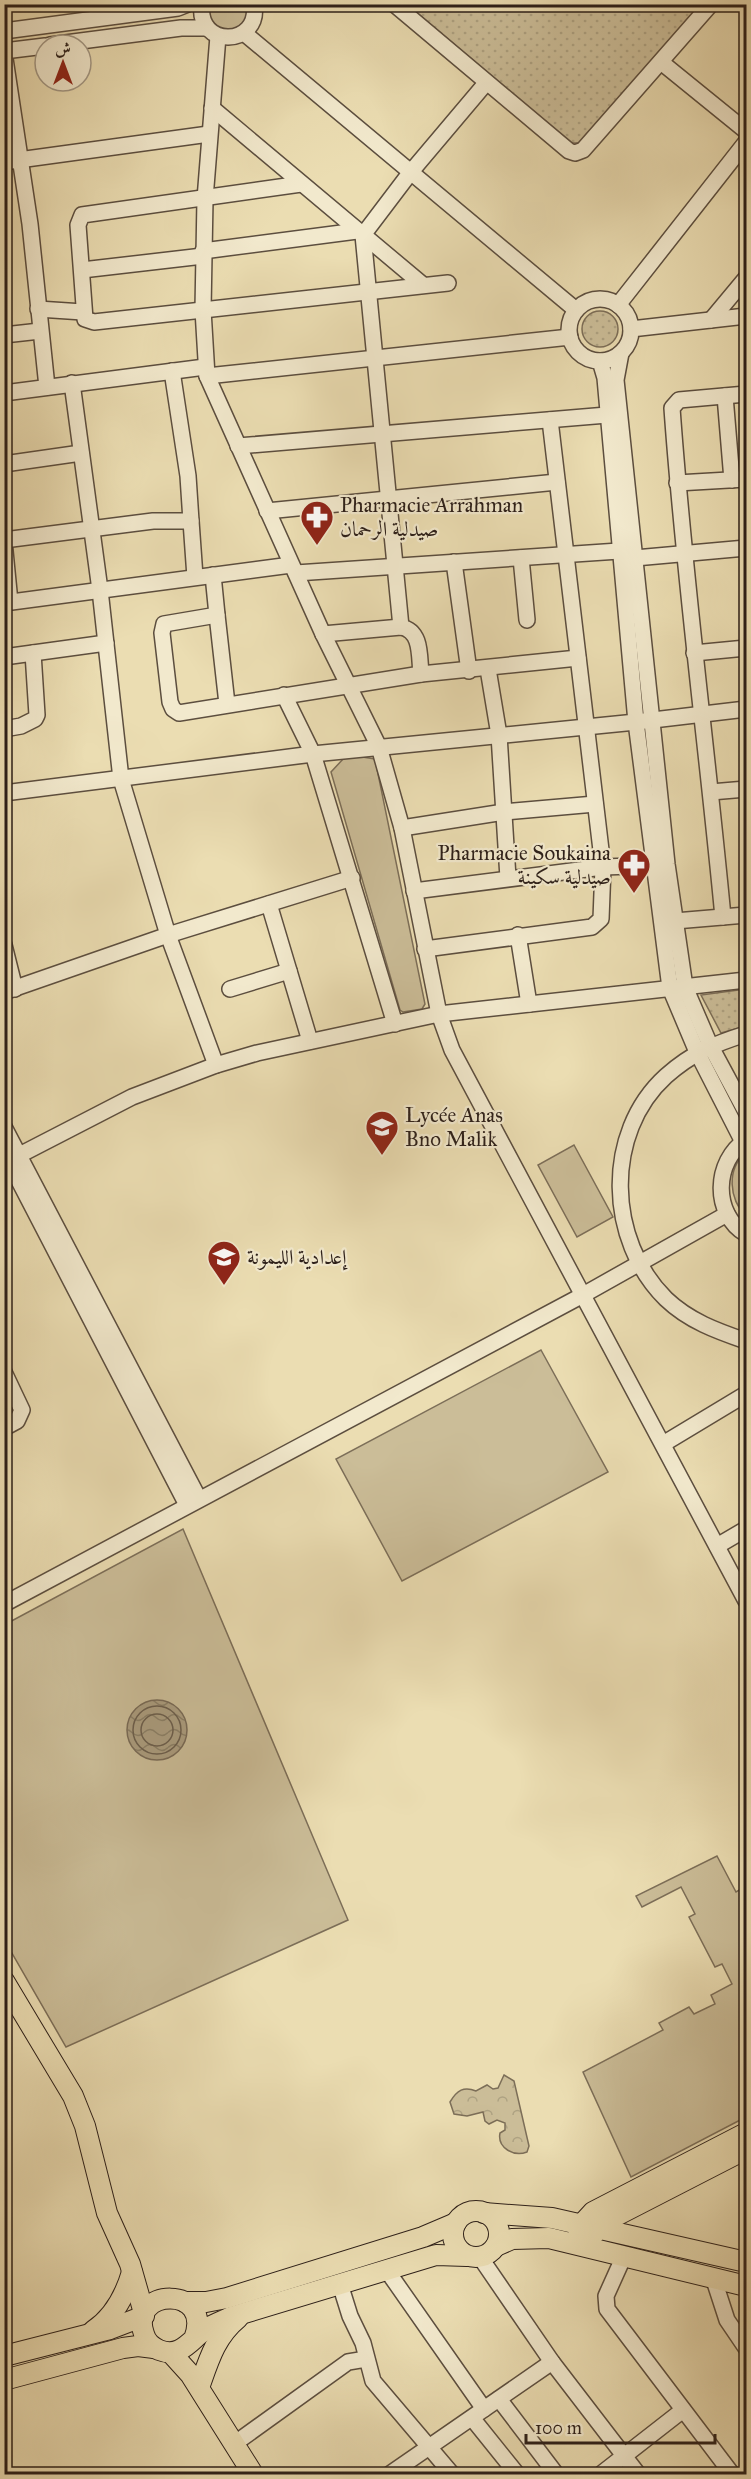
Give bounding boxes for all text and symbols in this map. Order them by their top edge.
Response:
north arrow [33,33,93,93]
text: ش [55,39,71,58]
place label: Pharmacie Arrahman صيدلية الرحمان [340,492,523,542]
pharmacy icon: Pharmacie Arrahman صيدلية الرحمان [299,499,335,546]
place label: Pharmacie Soukaina صيدلية سكينة [438,840,611,890]
pharmacy icon: Pharmacie Soukaina صيدلية سكينة [616,847,652,894]
place label: Lycée Anas Bno Malik [405,1102,503,1152]
school or university icon: Lycée Anas Bno Malik [364,1109,400,1156]
school or university icon: إعدادية الليمونة [206,1239,242,1286]
place label: إعدادية الليمونة [247,1244,348,1271]
scale bar [526,2407,715,2445]
text: 100 m [535,2417,582,2439]

